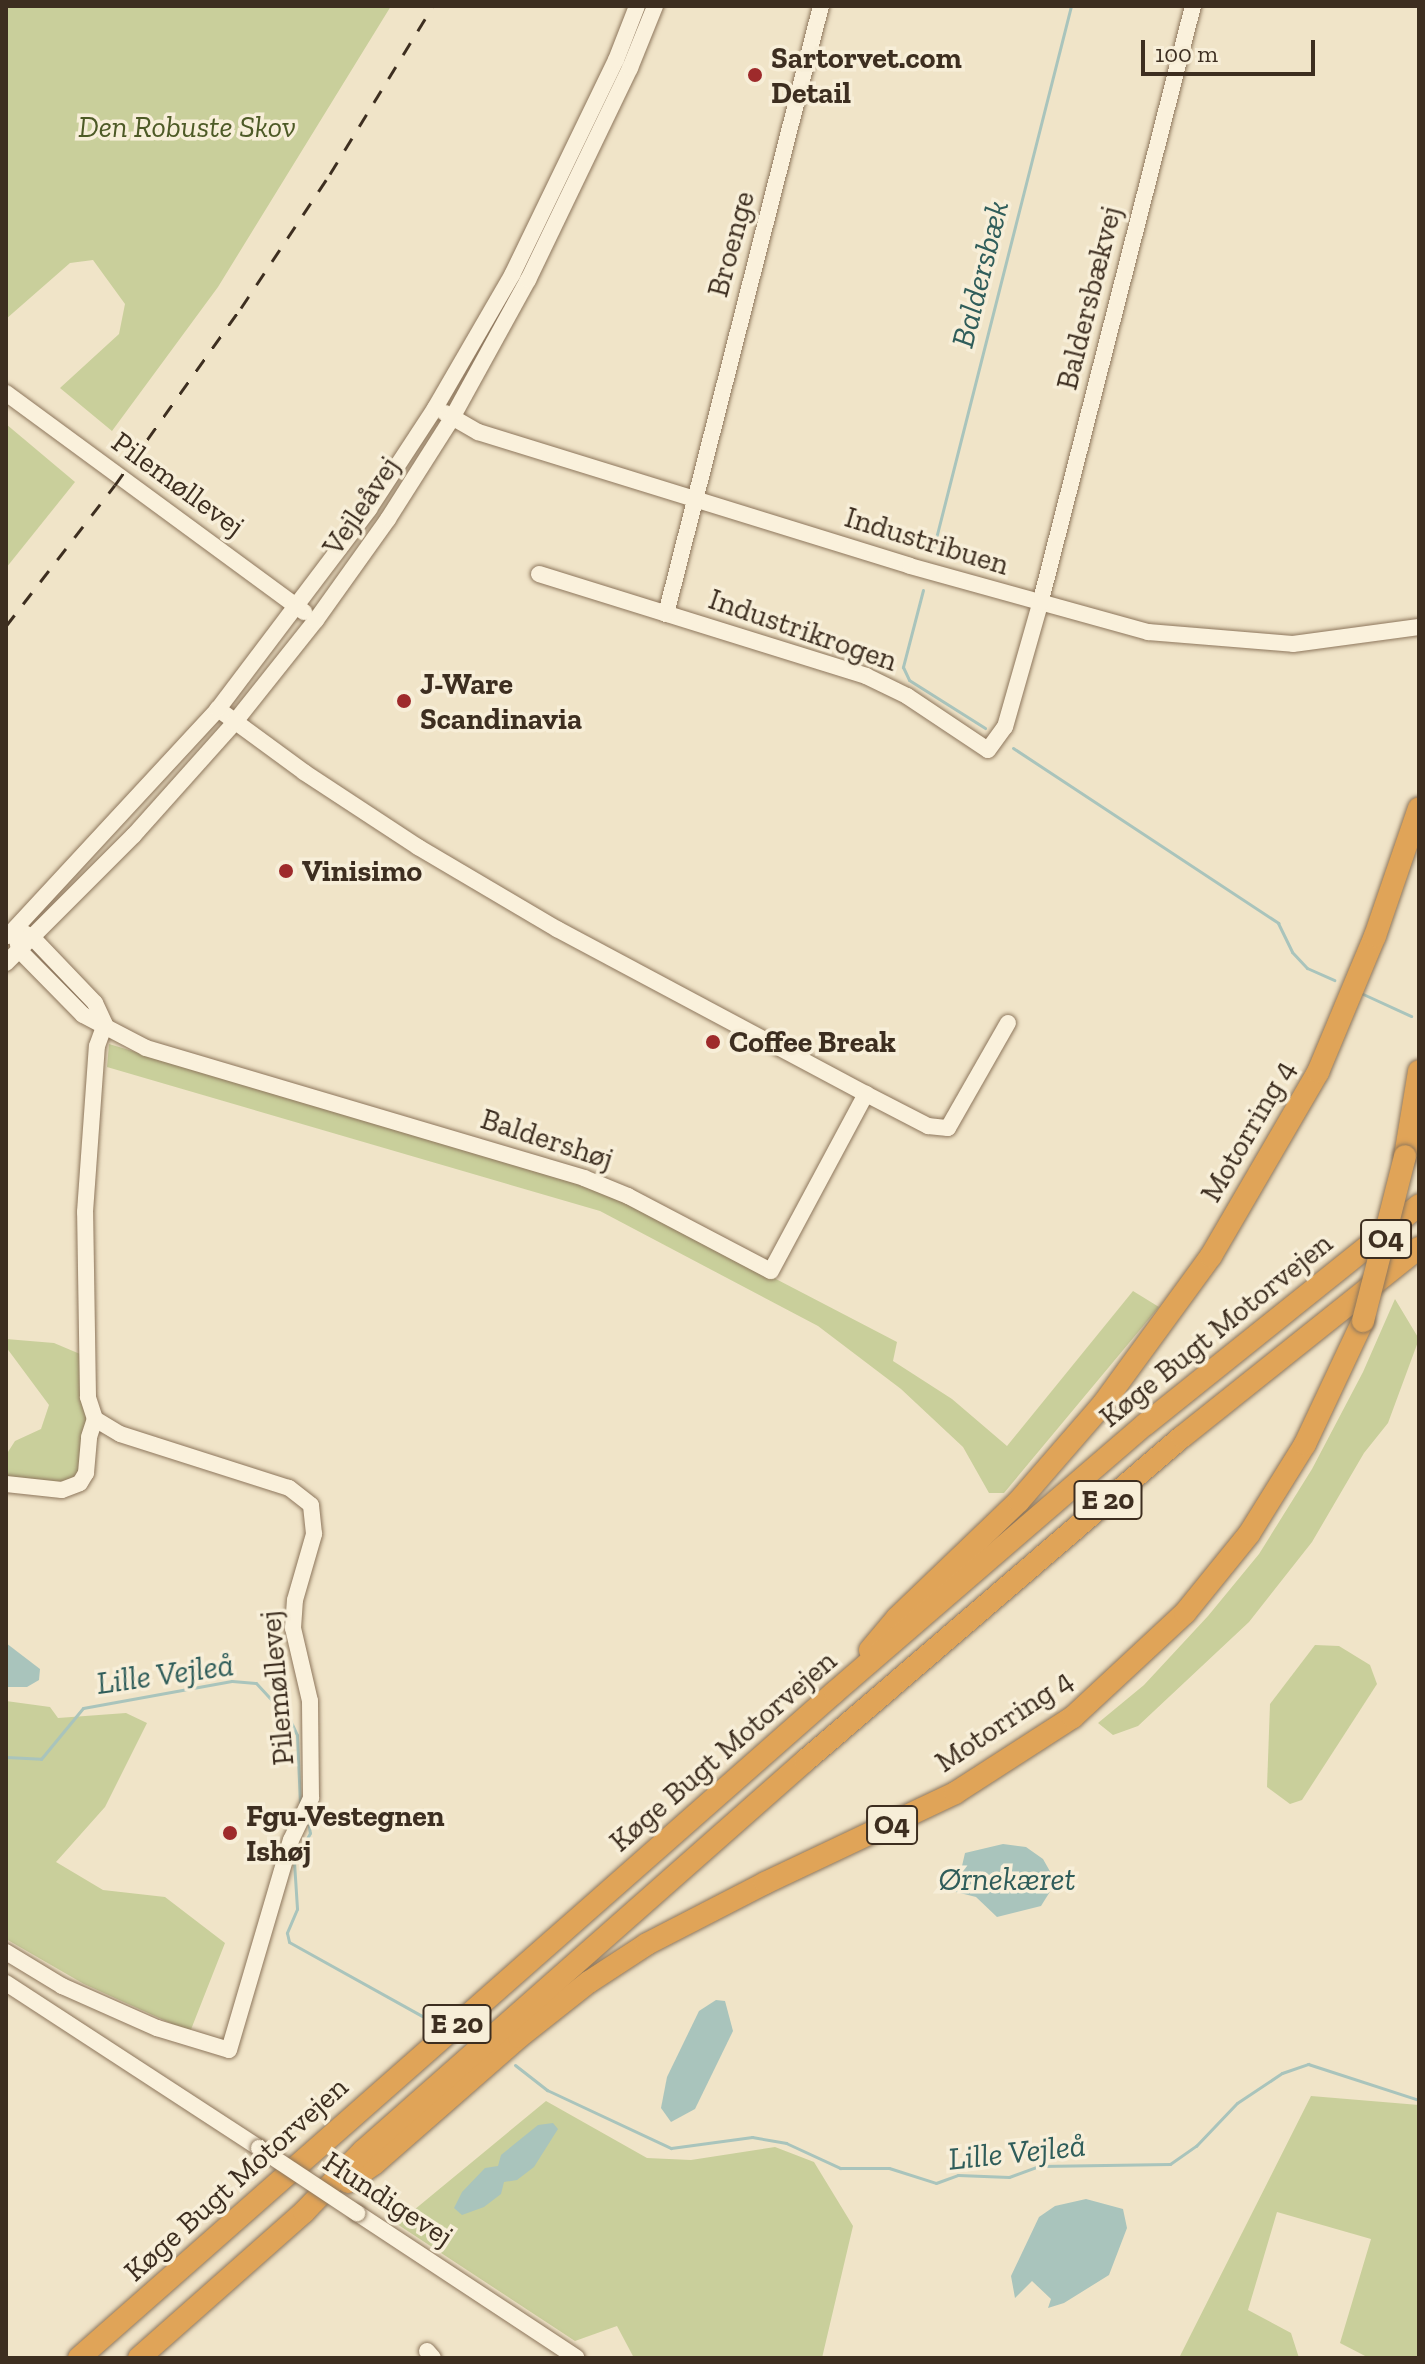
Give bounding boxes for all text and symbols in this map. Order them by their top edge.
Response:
scale bar [1145,24,1319,74]
text: 100 m [1155,39,1218,68]
place label: Sartorvet.com Detail [771,40,962,110]
marker: Sartorvet.com Detail [746,66,764,84]
park label: Den Robuste Skov [78,109,296,145]
street label: Broenge [700,187,762,301]
water label: Baldersbæk [943,196,1017,352]
street label: Baldersbækvej [1049,203,1129,393]
street label: Pilemøllevej [105,424,251,544]
street label: Vejleåvej [315,450,407,562]
street label: Industribuen [841,499,1013,583]
street label: Industrikrogen [704,581,902,679]
place label: J-Ware Scandinavia [420,666,582,736]
marker: J-Ware Scandinavia [395,692,413,710]
place label: Vinisimo [302,853,422,889]
marker: Vinisimo [277,862,295,880]
place label: Coffee Break [729,1024,896,1060]
marker: Coffee Break [704,1033,722,1051]
street label: Motorring 4 [1193,1054,1303,1208]
street label: Baldershøj [476,1101,618,1177]
road number: O4 [1360,1215,1412,1263]
street label: Køge Bugt Motorvejen [1092,1225,1340,1435]
road number: E 20 [1072,1476,1144,1524]
street label: Pilemøllevej [252,1609,302,1767]
street label: Køge Bugt Motorvejen [602,1643,844,1859]
water label: Lille Vejleå [94,1645,236,1703]
street label: Motorring 4 [928,1662,1080,1780]
place label: Fgu-Vestegnen Ishøj [246,1798,445,1868]
road number: O4 [866,1801,918,1849]
marker: Fgu-Vestegnen Ishøj [221,1824,239,1842]
water label: Ørnekæret [939,1860,1075,1898]
road number: E 20 [421,2000,493,2048]
street label: Køge Bugt Motorvejen [117,2069,355,2289]
water label: Lille Vejleå [946,2126,1088,2178]
street label: Hundigevej [316,2144,460,2254]

